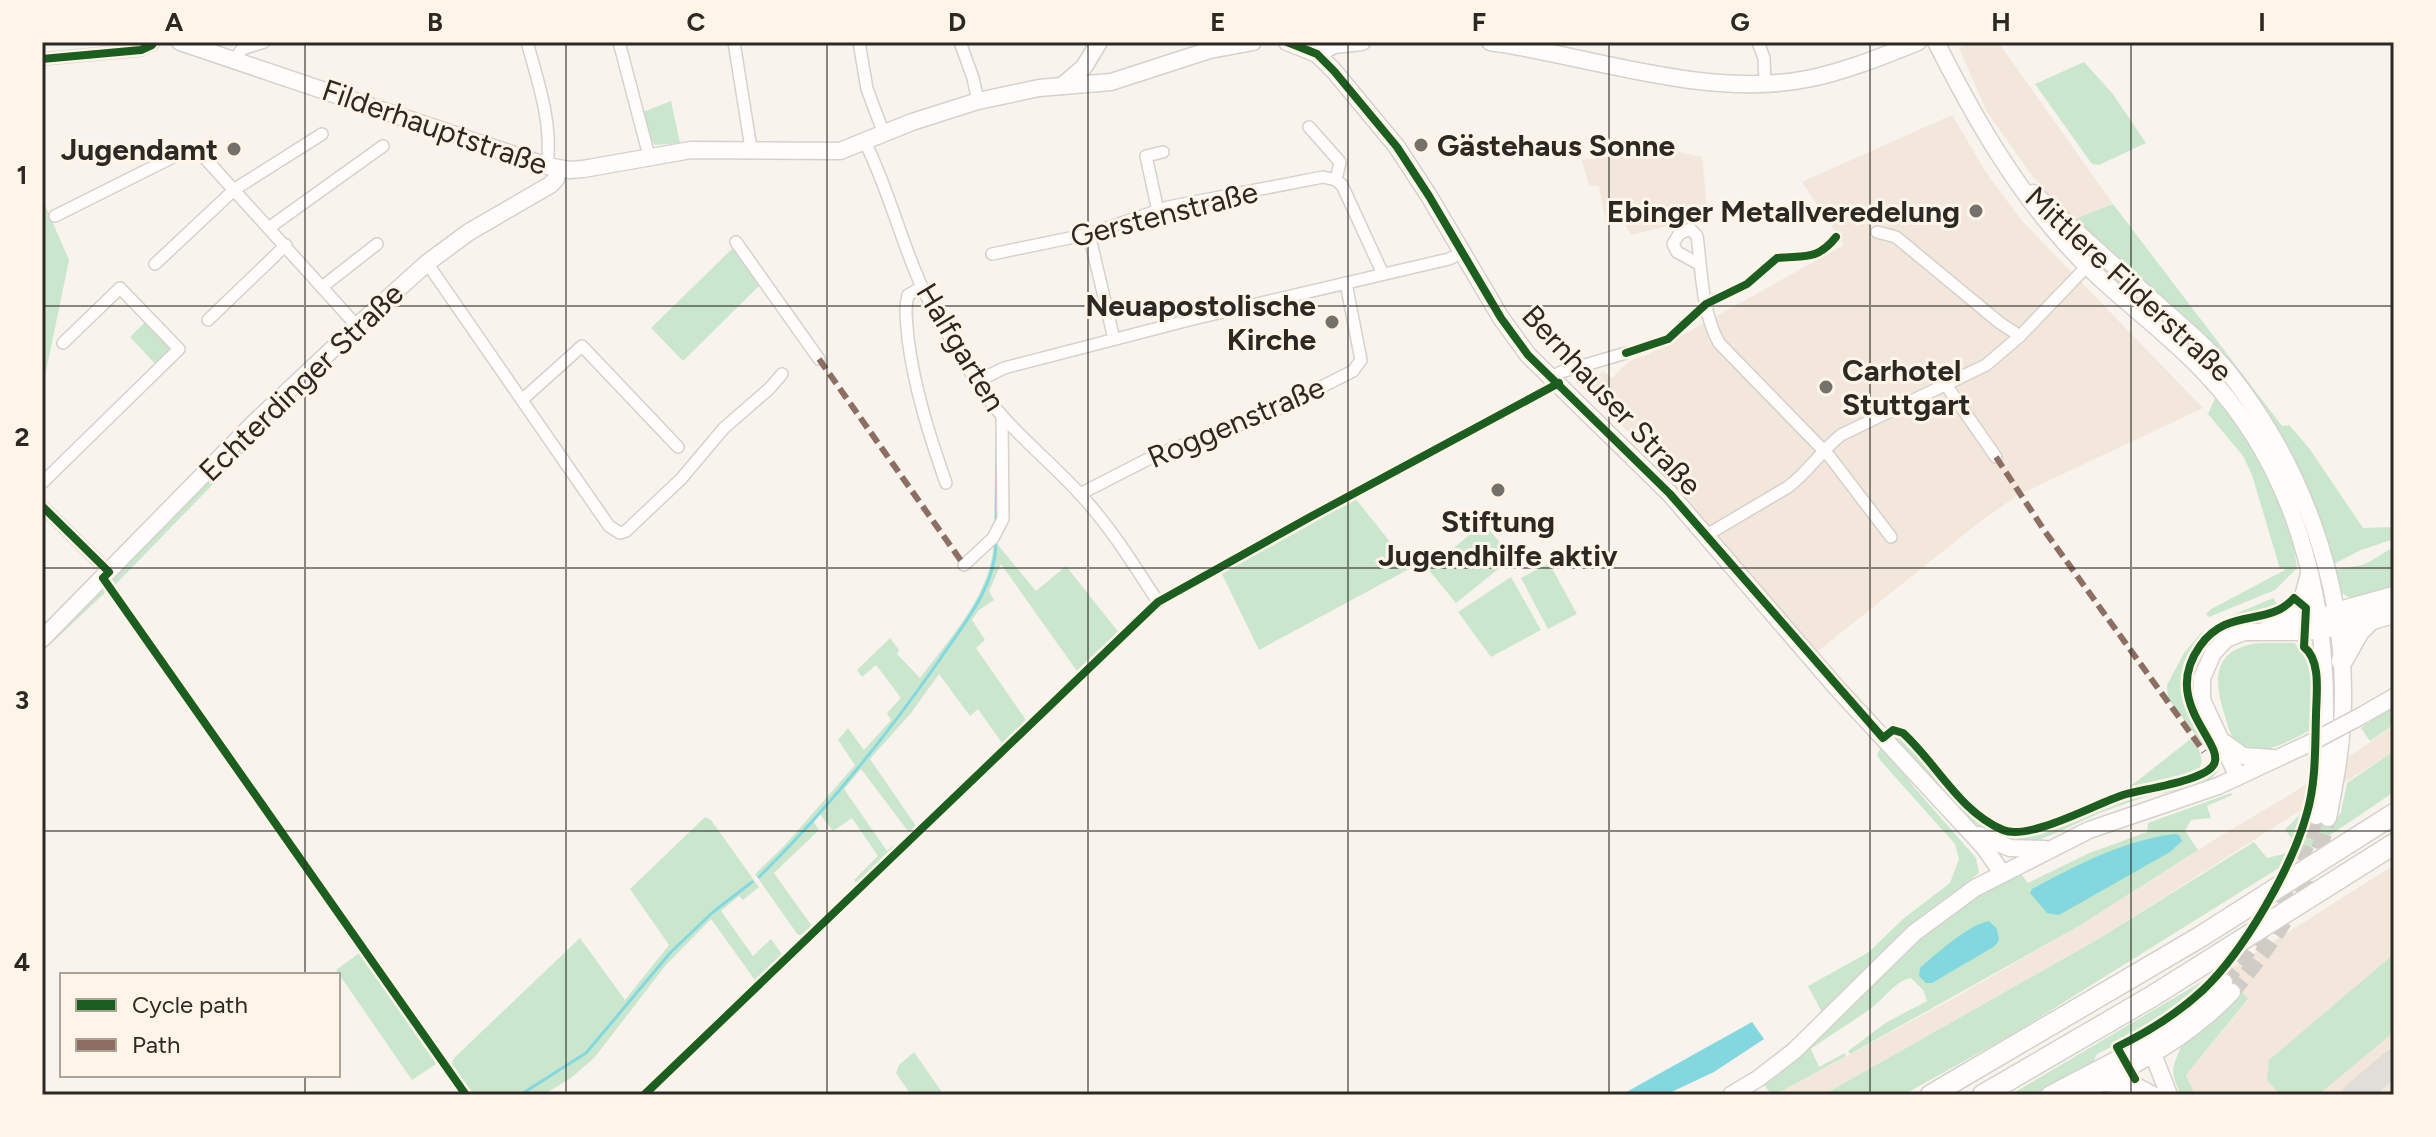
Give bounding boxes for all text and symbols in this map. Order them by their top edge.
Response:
text: A [165,6,184,38]
text: B [427,6,443,38]
text: C [687,6,706,38]
text: D [948,6,966,38]
text: E [1210,6,1226,38]
text: F [1472,6,1486,38]
text: G [1730,6,1750,38]
text: H [1991,6,2011,38]
text: I [2258,6,2266,38]
street label: Filderhauptstraße [317,71,553,183]
place label: Gästehaus Sonne [1437,127,1675,164]
place label: Jugendamt [61,131,218,168]
marker: Gästehaus Sonne [1412,136,1430,154]
marker: Jugendamt [225,140,243,158]
text: 1 [17,159,27,191]
street label: Gerstenstraße [1066,173,1262,255]
street label: Mittlere Filderstraße [2018,178,2240,390]
place label: Ebinger Metallveredelung [1607,193,1960,230]
marker: Ebinger Metallveredelung [1967,202,1985,220]
street label: Echterdinger Straße [191,275,411,489]
street label: Halfgarten [908,276,1014,418]
place label: Neuapostolische Kirche [1085,287,1316,358]
street label: Bernhauser Straße [1514,297,1710,503]
marker: Neuapostolische Kirche [1323,313,1341,331]
place label: Carhotel Stuttgart [1842,352,1971,423]
street label: Roggenstraße [1142,368,1330,476]
marker: Carhotel Stuttgart [1817,378,1835,396]
text: 2 [14,421,30,453]
marker: Stiftung Jugendhilfe aktiv [1489,481,1507,499]
place label: Stiftung Jugendhilfe aktiv [1378,503,1618,574]
text: 3 [15,684,29,716]
text: 4 [14,946,30,978]
legend [60,973,340,1077]
text: Cycle path [132,990,248,1019]
text: Path [132,1030,180,1059]

